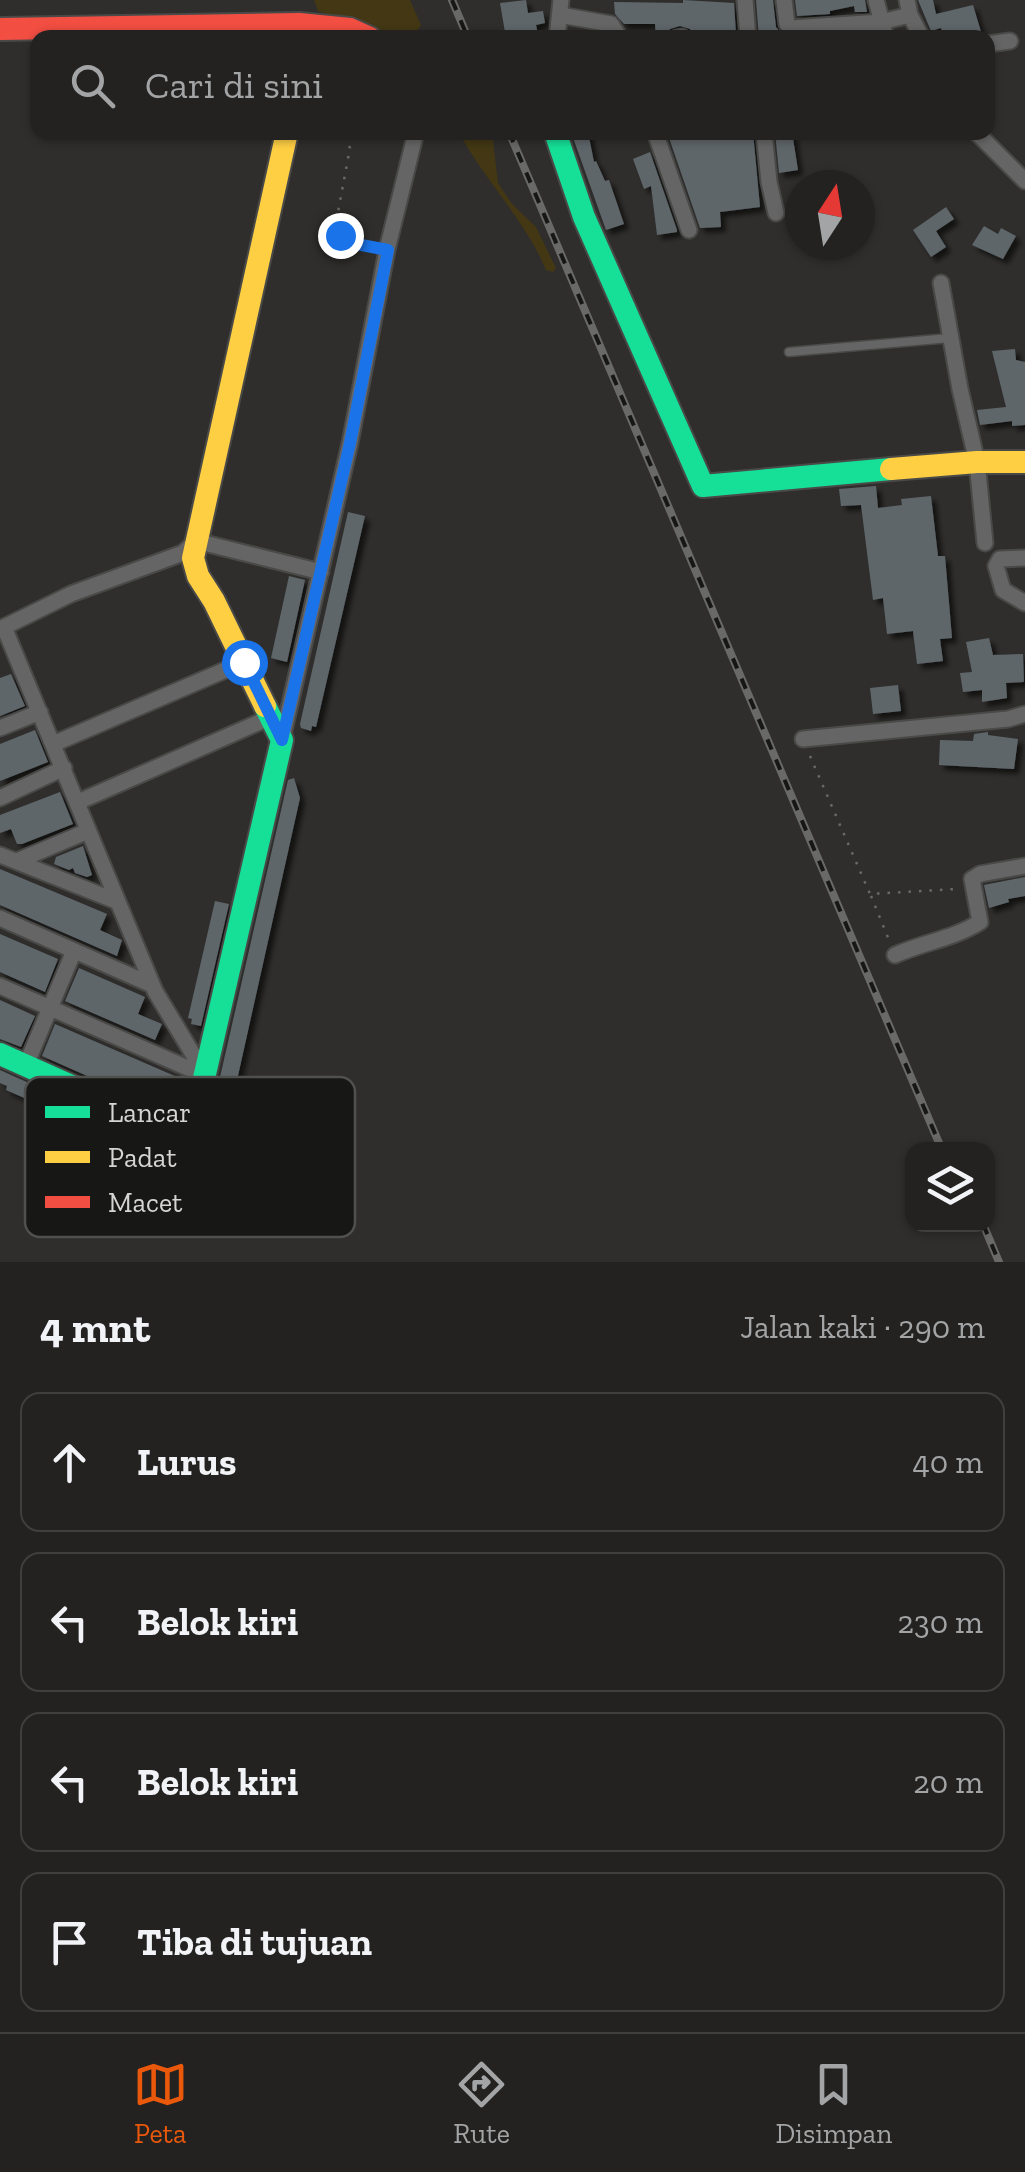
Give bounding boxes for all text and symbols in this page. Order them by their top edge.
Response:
search box [30,30,995,140]
icon: search [65,58,120,113]
text: Cari di sini [145,62,323,108]
north arrow [785,170,875,260]
route end [318,213,364,259]
route start [222,640,268,686]
legend [25,1077,355,1237]
text: Lancar [108,1096,191,1129]
text: Padat [108,1141,177,1174]
map controls [905,1142,995,1232]
button: layers [905,1142,995,1232]
text: Macet [108,1186,183,1219]
text: 4 mnt [40,1302,150,1353]
text: Jalan kaki · 290 m [740,1308,985,1346]
icon: ahead [42,1435,97,1490]
text: Lurus [137,1439,237,1485]
text: 40 m [912,1443,983,1481]
icon: left [42,1595,97,1650]
text: Belok kiri [137,1599,298,1645]
text: 230 m [898,1603,983,1641]
icon: left [42,1755,97,1810]
text: Belok kiri [137,1759,298,1805]
text: 20 m [913,1763,983,1801]
icon: arrive [42,1915,97,1970]
text: Tiba di tujuan [137,1919,372,1965]
tab: Peta [133,2057,188,2150]
tab: Rute [453,2057,510,2150]
tab: Disimpan [775,2057,892,2150]

